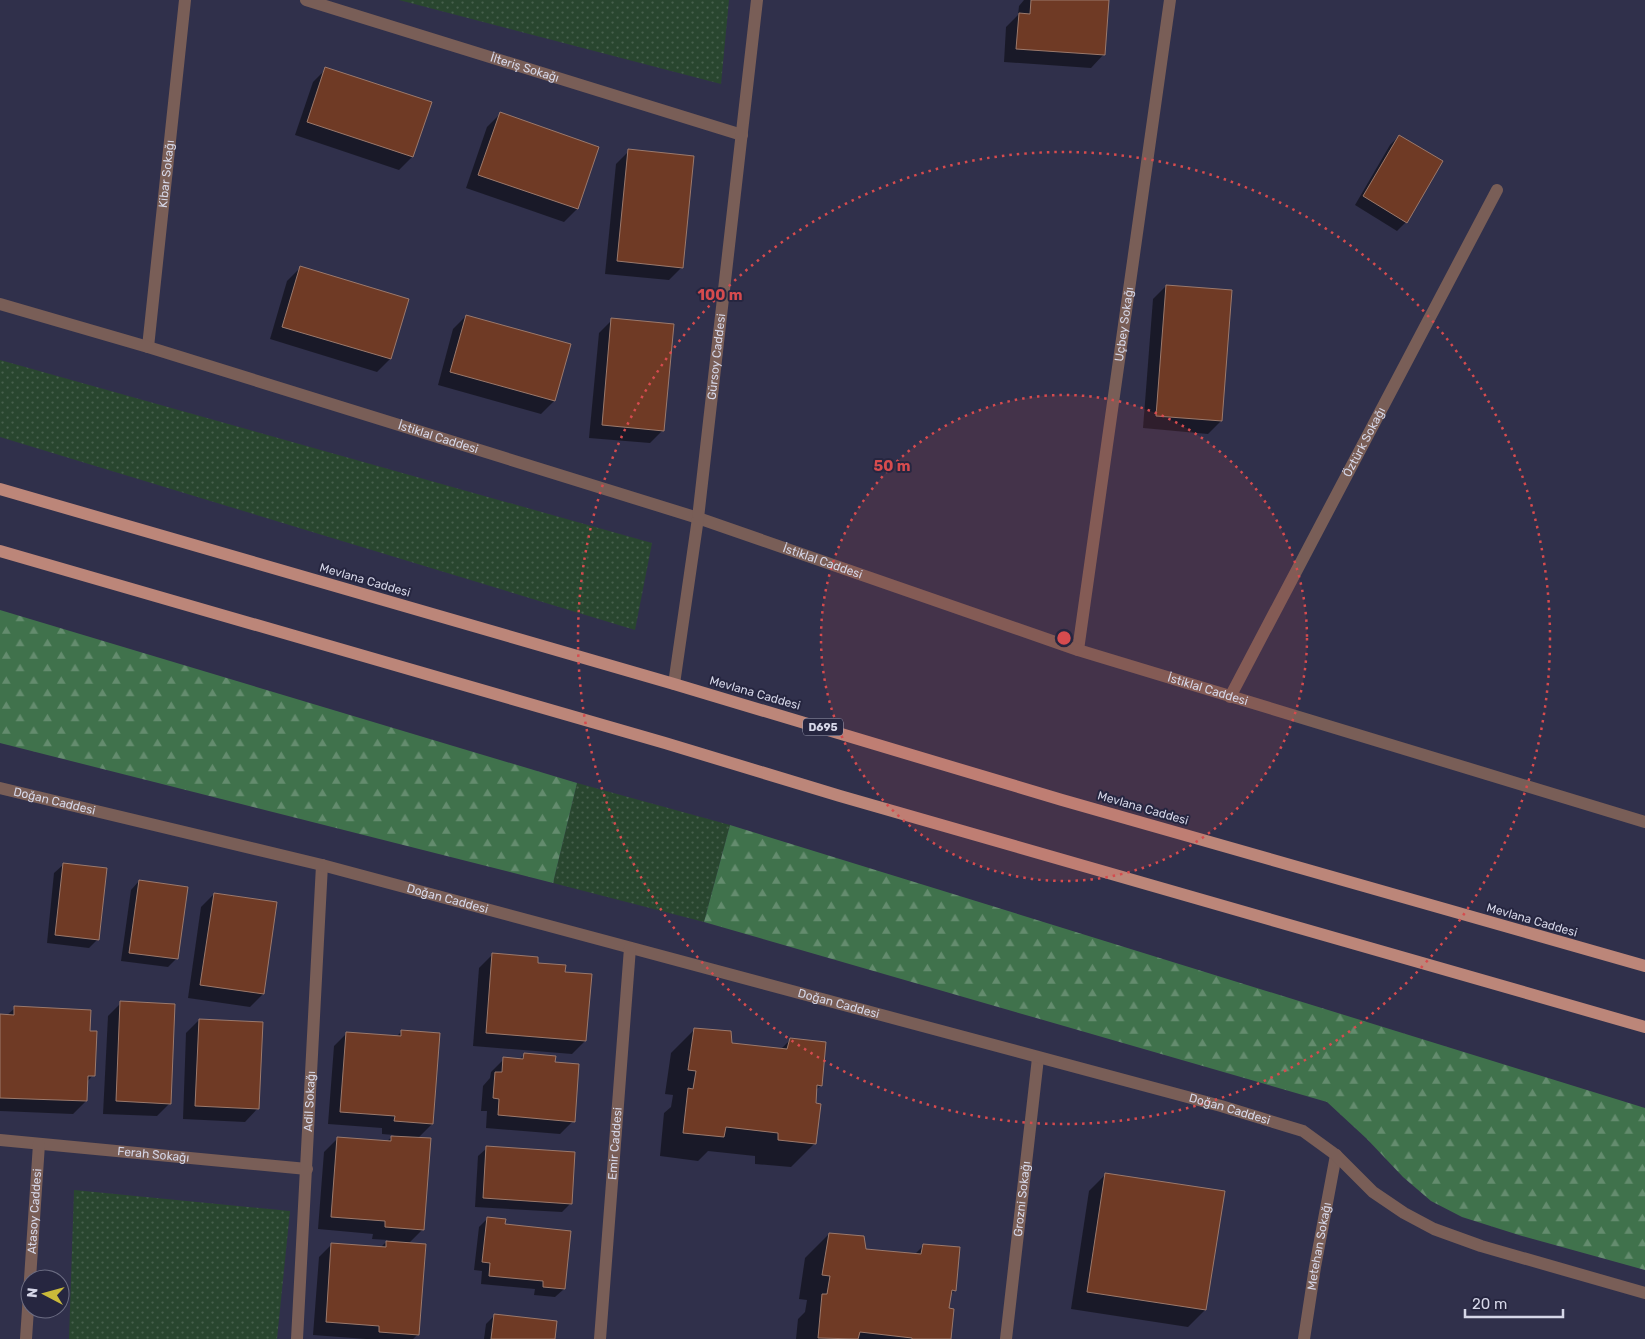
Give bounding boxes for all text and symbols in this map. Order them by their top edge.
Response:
street label: İlteriş Sokağı [489,50,561,85]
street label: Kibar Sokağı [156,139,177,209]
text: 100 m [698,286,742,304]
street label: Uçbey Sokağı [1112,286,1136,362]
street label: Gürsoy Caddesi [705,313,728,401]
street label: Öztürk Sokağı [1340,405,1388,479]
street label: İstiklal Caddesi [396,418,480,456]
text: 50 m [874,457,910,475]
street label: İstiklal Caddesi [781,541,864,582]
street label: Mevlana Caddesi [318,560,412,600]
centre of rings [1055,629,1073,647]
street label: İstiklal Caddesi [1166,671,1250,708]
street label: Mevlana Caddesi [708,673,802,713]
road number: D695 [803,719,843,736]
street label: Doğan Caddesi [12,784,97,818]
street label: Mevlana Caddesi [1096,788,1190,828]
street label: Doğan Caddesi [405,881,490,916]
street label: Mevlana Caddesi [1485,900,1579,940]
street label: Doğan Caddesi [796,986,881,1021]
street label: Adil Sokağı [301,1070,318,1132]
street label: Doğan Caddesi [1188,1091,1272,1128]
street label: Emir Caddesi [605,1107,625,1180]
street label: Ferah Sokağı [117,1144,190,1165]
street label: Grozni Sokağı [1011,1160,1033,1237]
street label: Atasoy Caddesi [25,1168,44,1255]
street label: Metehan Sokağı [1305,1201,1334,1291]
north arrow [20,1269,70,1319]
scale bar [1465,1286,1562,1318]
text: N [24,1287,42,1299]
text: 20 m [1472,1295,1507,1313]

